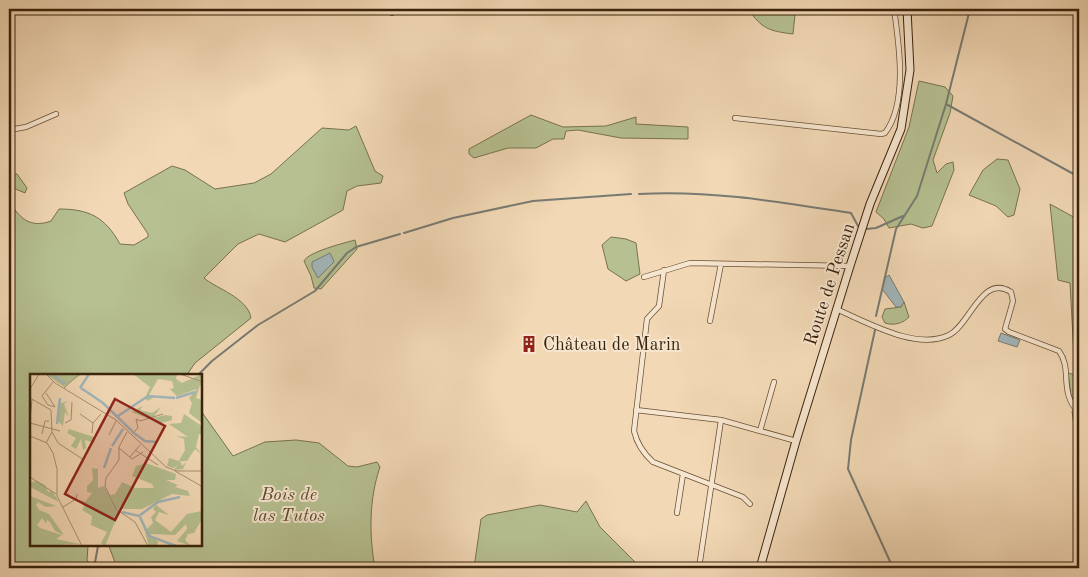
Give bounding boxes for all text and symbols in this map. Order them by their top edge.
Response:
street label: Route de Pessan [802,221,858,348]
building icon: Château de Marin [519,334,539,354]
place label: Château de Marin [543,336,681,354]
inset map [30,374,202,547]
park label: Bois de las Tutos [253,486,325,525]

